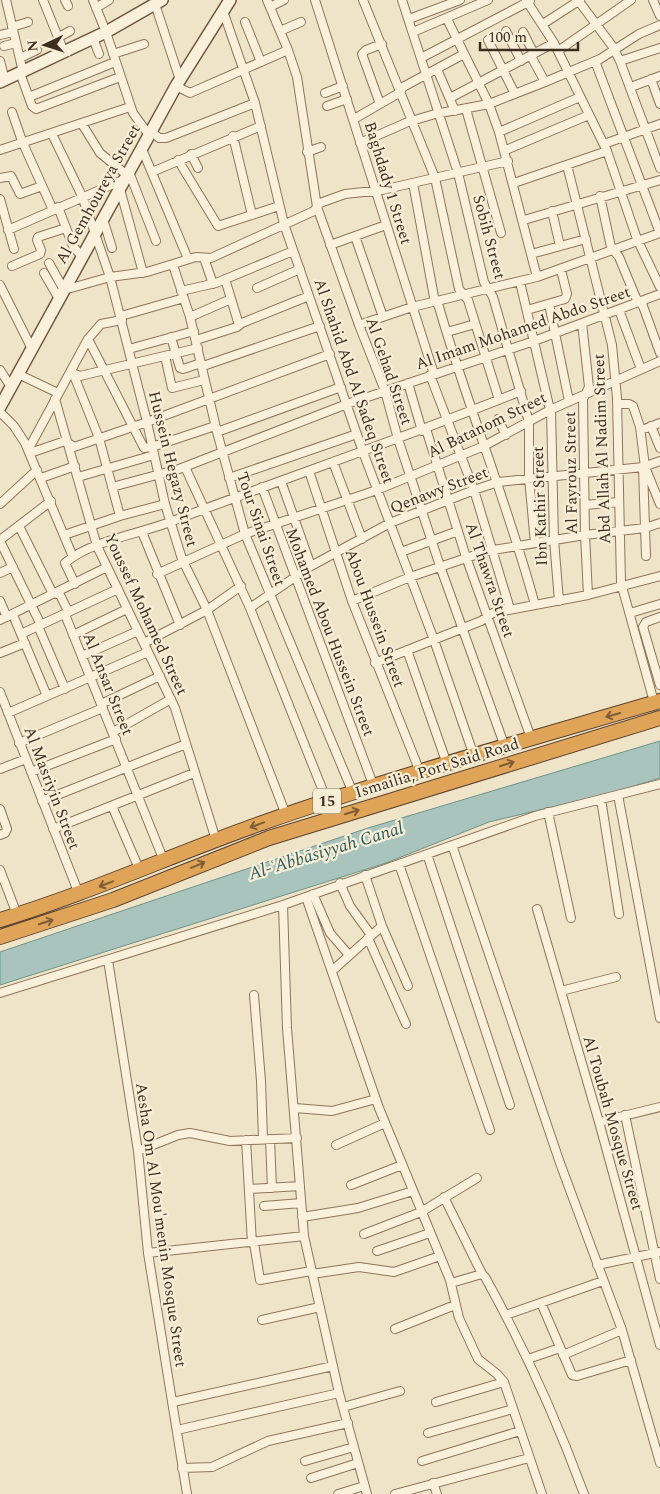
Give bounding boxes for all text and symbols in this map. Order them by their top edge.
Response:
north arrow [20,20,70,70]
scale bar [480,20,578,52]
text: 100 m [488,26,527,49]
text: N [22,39,43,52]
street label: Al Gemhoureya Street [49,119,147,268]
street label: Baghdady 1 Street [358,119,418,248]
street label: Sobih Street [466,192,512,282]
street label: Al Shahid Abd Al Sadeq Street [308,275,401,487]
street label: Al Imam Mohamed Abdo Street [412,280,634,376]
street label: Al Gehad Street [359,314,419,428]
street label: Abd Allah Al Nadim Street [587,353,617,545]
street label: Al Batanom Street [423,386,551,464]
street label: Hussein Hegazy Street [142,388,204,550]
street label: Al Fayrouz Street [558,411,584,535]
street label: Ibn Kathir Street [526,445,554,566]
street label: Qenawy Street [386,460,492,520]
street label: Tour Sinai Street [230,469,292,590]
street label: Al Thawra Street [459,519,521,641]
street label: Mohamed Abou Hussein Street [279,524,381,740]
street label: Youssef Mohamed Street [98,529,194,699]
street label: Abou Hussein Street [339,545,411,691]
street label: Al Ansar Street [76,629,140,739]
one-way arrow [606,710,622,720]
street label: Al Masriyin Street [18,723,87,853]
street label: Ismailia, Port Said Road [352,732,522,804]
one-way arrow [499,759,515,769]
road number: 15 [313,788,341,814]
one-way arrow [344,807,360,817]
water label: Al-ʿAbbāsiyyah Canal [244,815,407,888]
one-way arrow [250,821,266,830]
one-way arrow [190,860,205,870]
one-way arrow [99,879,114,889]
one-way arrow [38,917,54,927]
street label: Al Toubah Mosque Street [577,1033,650,1214]
street label: Aesha Om Al Mou'menin Mosque Street [129,1081,193,1369]

